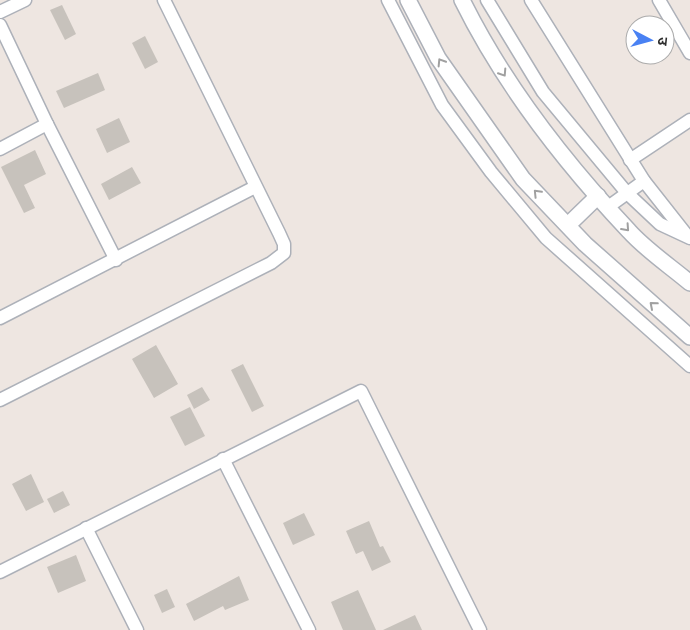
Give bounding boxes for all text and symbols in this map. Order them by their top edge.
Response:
north arrow [625,15,675,65]
text: उ [653,36,671,47]
one-way arrow [437,58,447,67]
one-way arrow [497,67,506,77]
one-way arrow [533,189,542,198]
one-way arrow [620,222,629,231]
one-way arrow [650,302,659,311]

